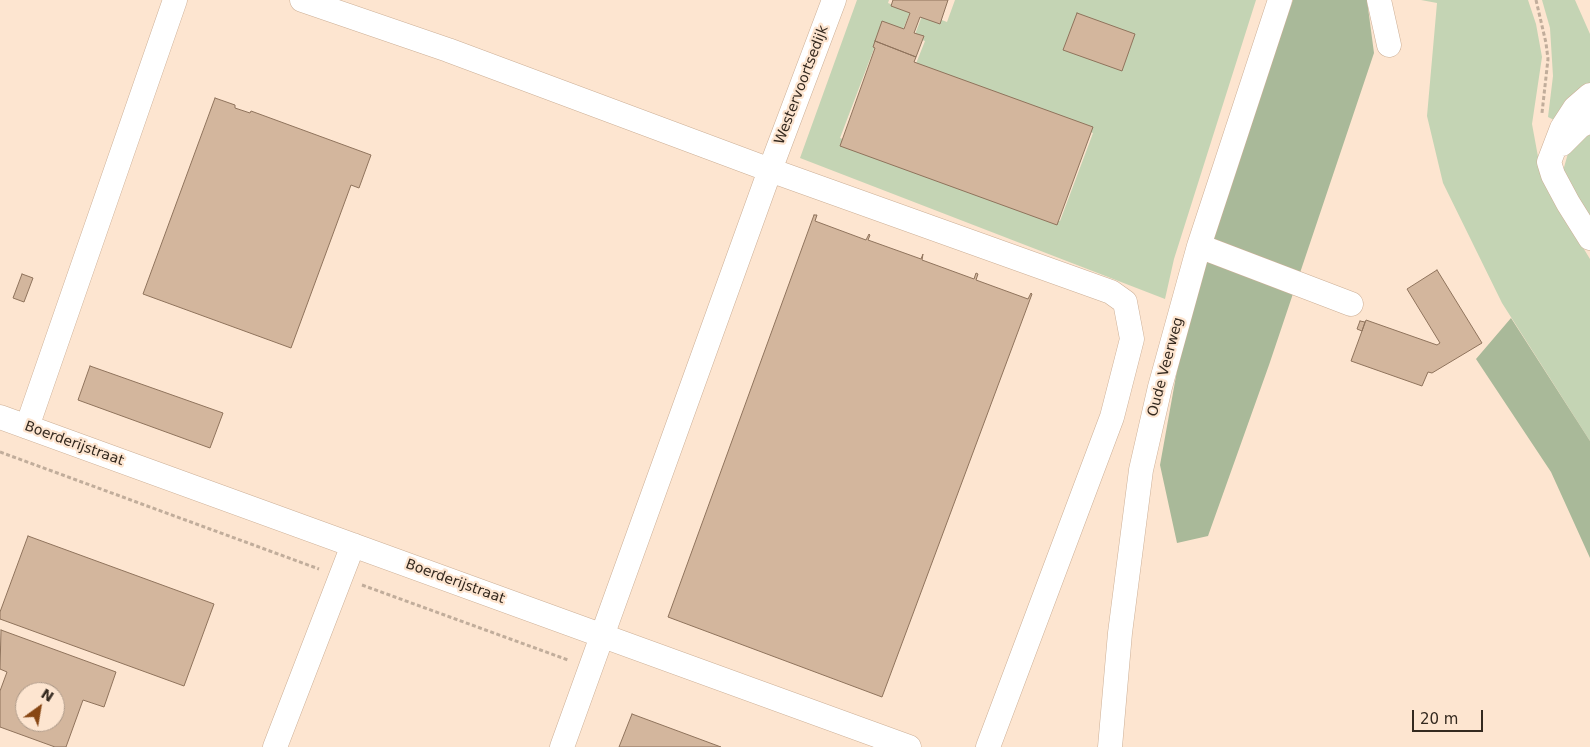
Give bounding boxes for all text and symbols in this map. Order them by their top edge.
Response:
street label: Westervoortsedijk [772,23,832,147]
street label: Oude Veerweg [1145,315,1187,419]
street label: Boerderijstraat [22,418,126,470]
street label: Boerderijstraat [403,556,507,608]
north arrow [15,682,65,732]
text: N [38,685,57,705]
scale bar [1415,700,1486,732]
text: 20 m [1420,710,1458,728]

